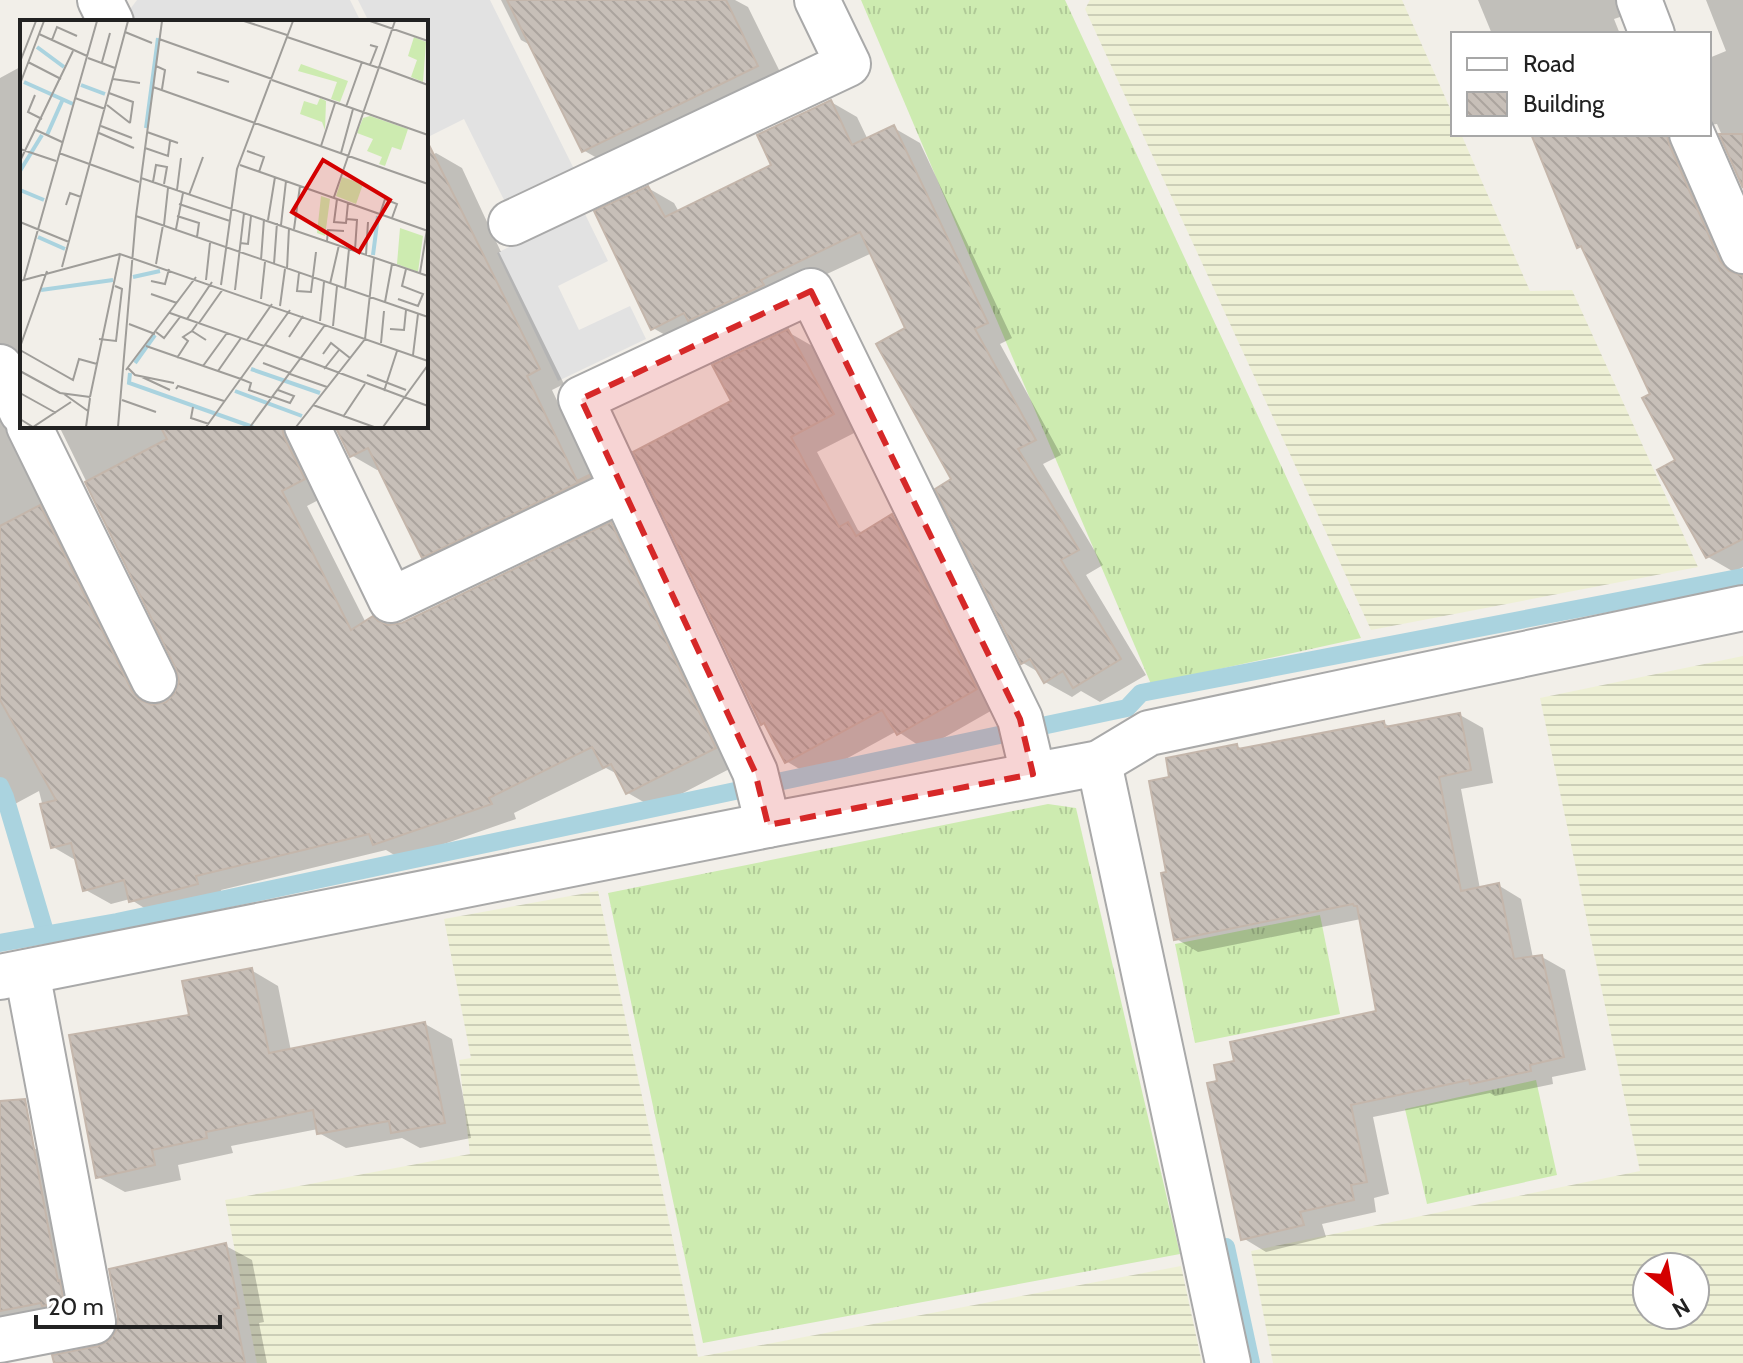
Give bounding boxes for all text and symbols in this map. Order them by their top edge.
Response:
inset map [20,20,428,428]
legend [1451,32,1711,136]
text: Road [1523,49,1575,78]
text: Building [1523,89,1605,118]
north arrow [1631,1251,1711,1331]
scale bar [36,1279,220,1329]
text: 20 m [48,1292,104,1321]
text: N [1667,1292,1695,1323]

